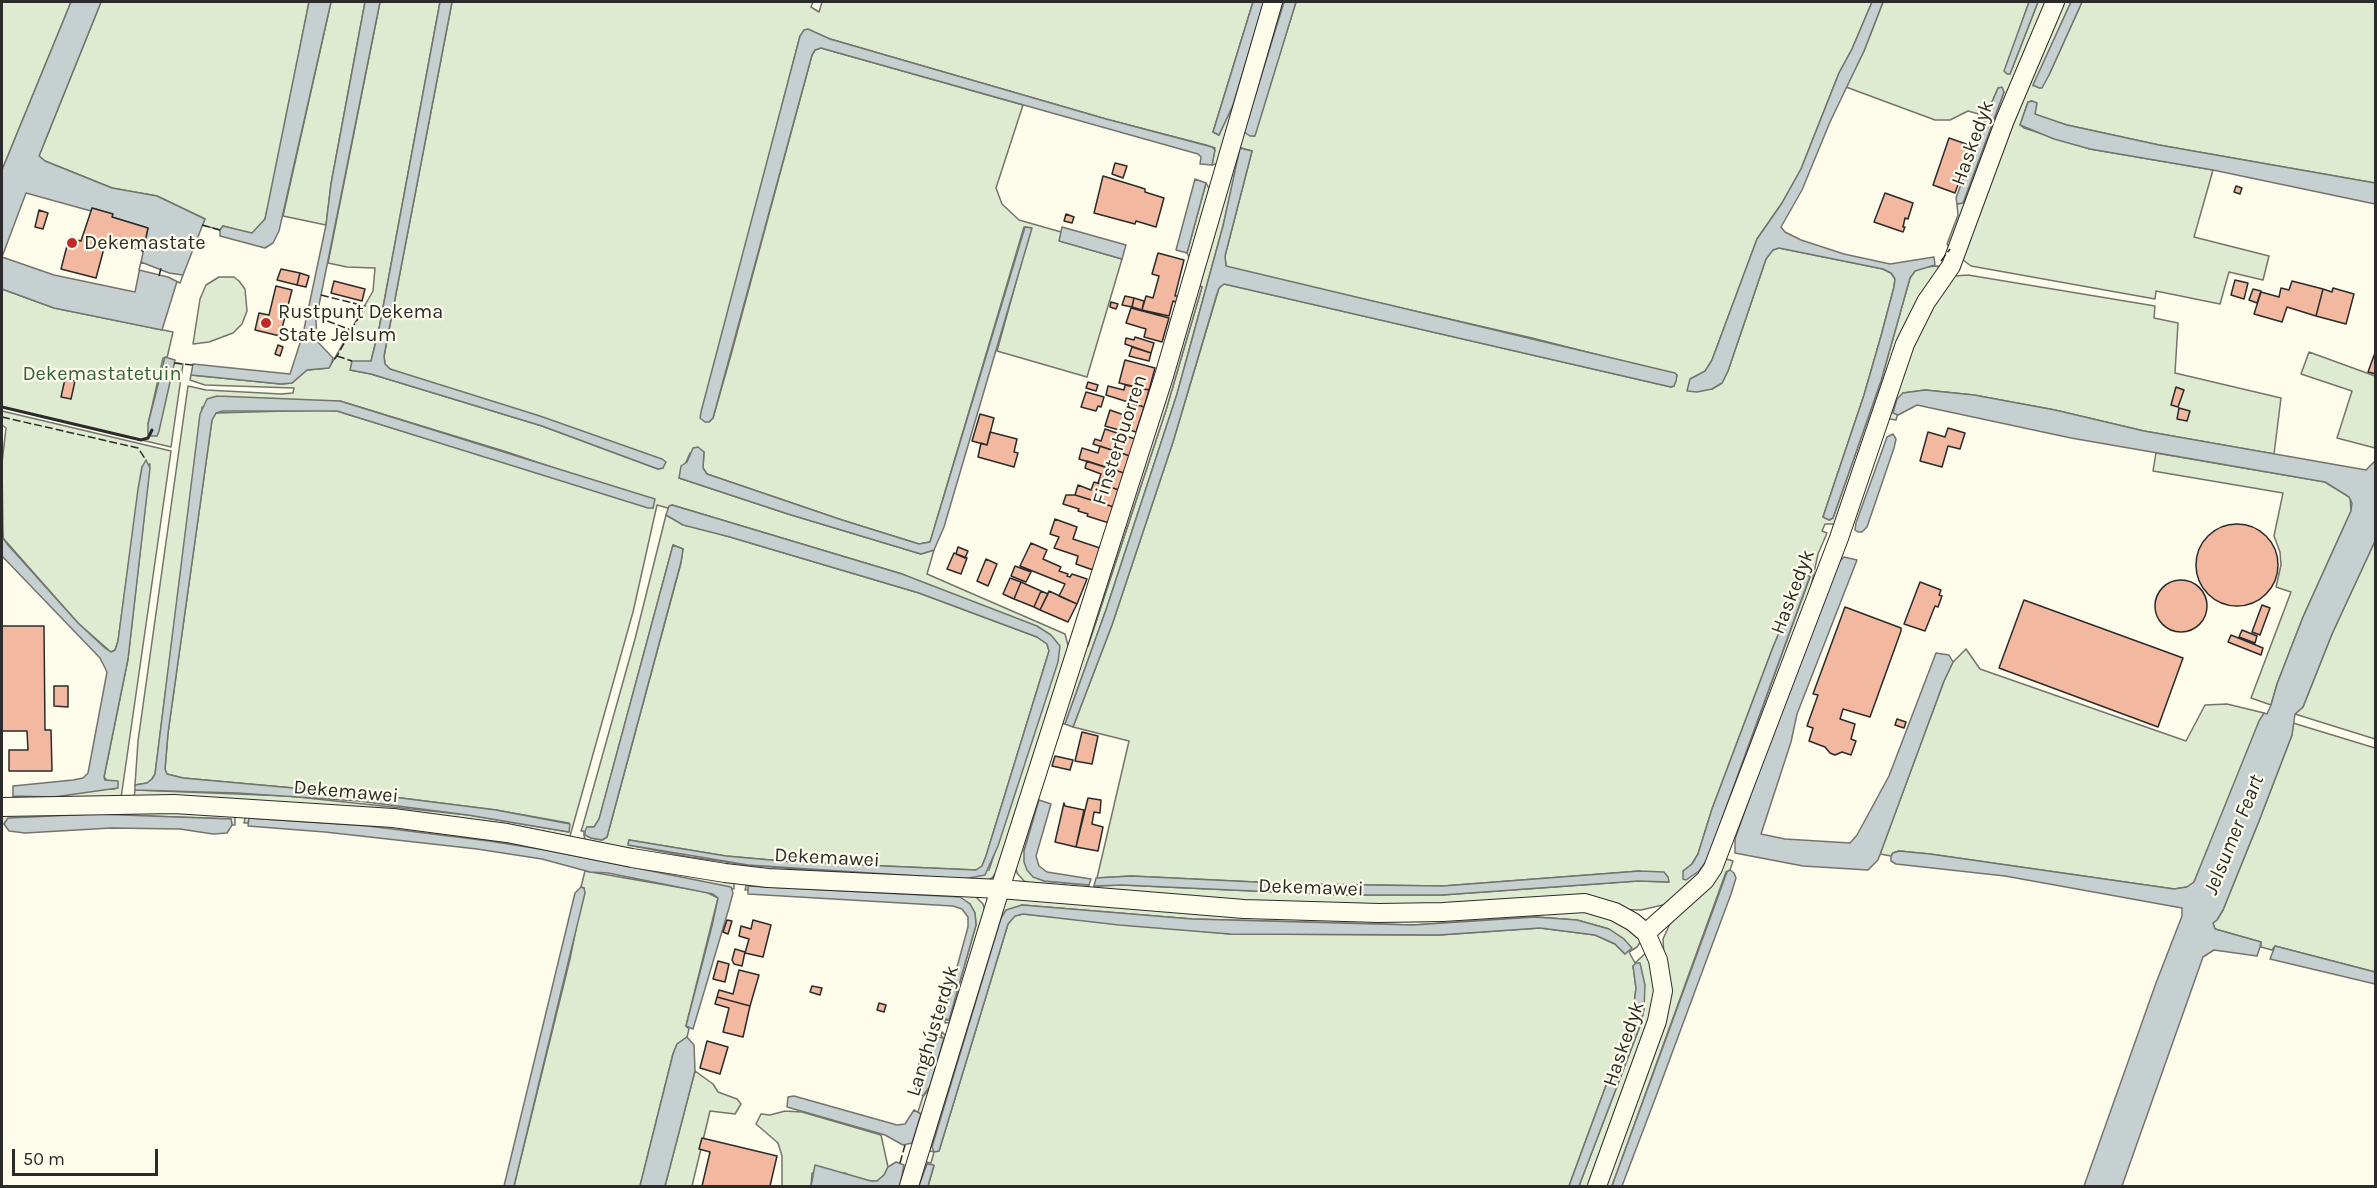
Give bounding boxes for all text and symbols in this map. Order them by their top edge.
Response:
street label: Haskedyk [1947,97,1999,189]
place label: Dekemastate [84,231,206,255]
marker: Dekemastate [65,236,79,250]
place label: Rustpunt Dekema State Jelsum [278,300,443,347]
marker: Rustpunt Dekema State Jelsum [259,316,273,330]
park label: Dekemastatetuin [22,362,182,386]
street label: Finsterbuorren [1088,372,1152,508]
street label: Haskedyk [1766,546,1820,638]
water label: Jelsumer Feart [2199,771,2269,899]
street label: Dekemawei [292,775,400,809]
street label: Dekemawei [774,843,880,873]
street label: Dekemawei [1258,874,1364,902]
street label: Langhústerdyk [902,963,964,1099]
street label: Haskedyk [1598,998,1650,1090]
scale bar [15,1137,160,1175]
text: 50 m [23,1148,65,1170]

